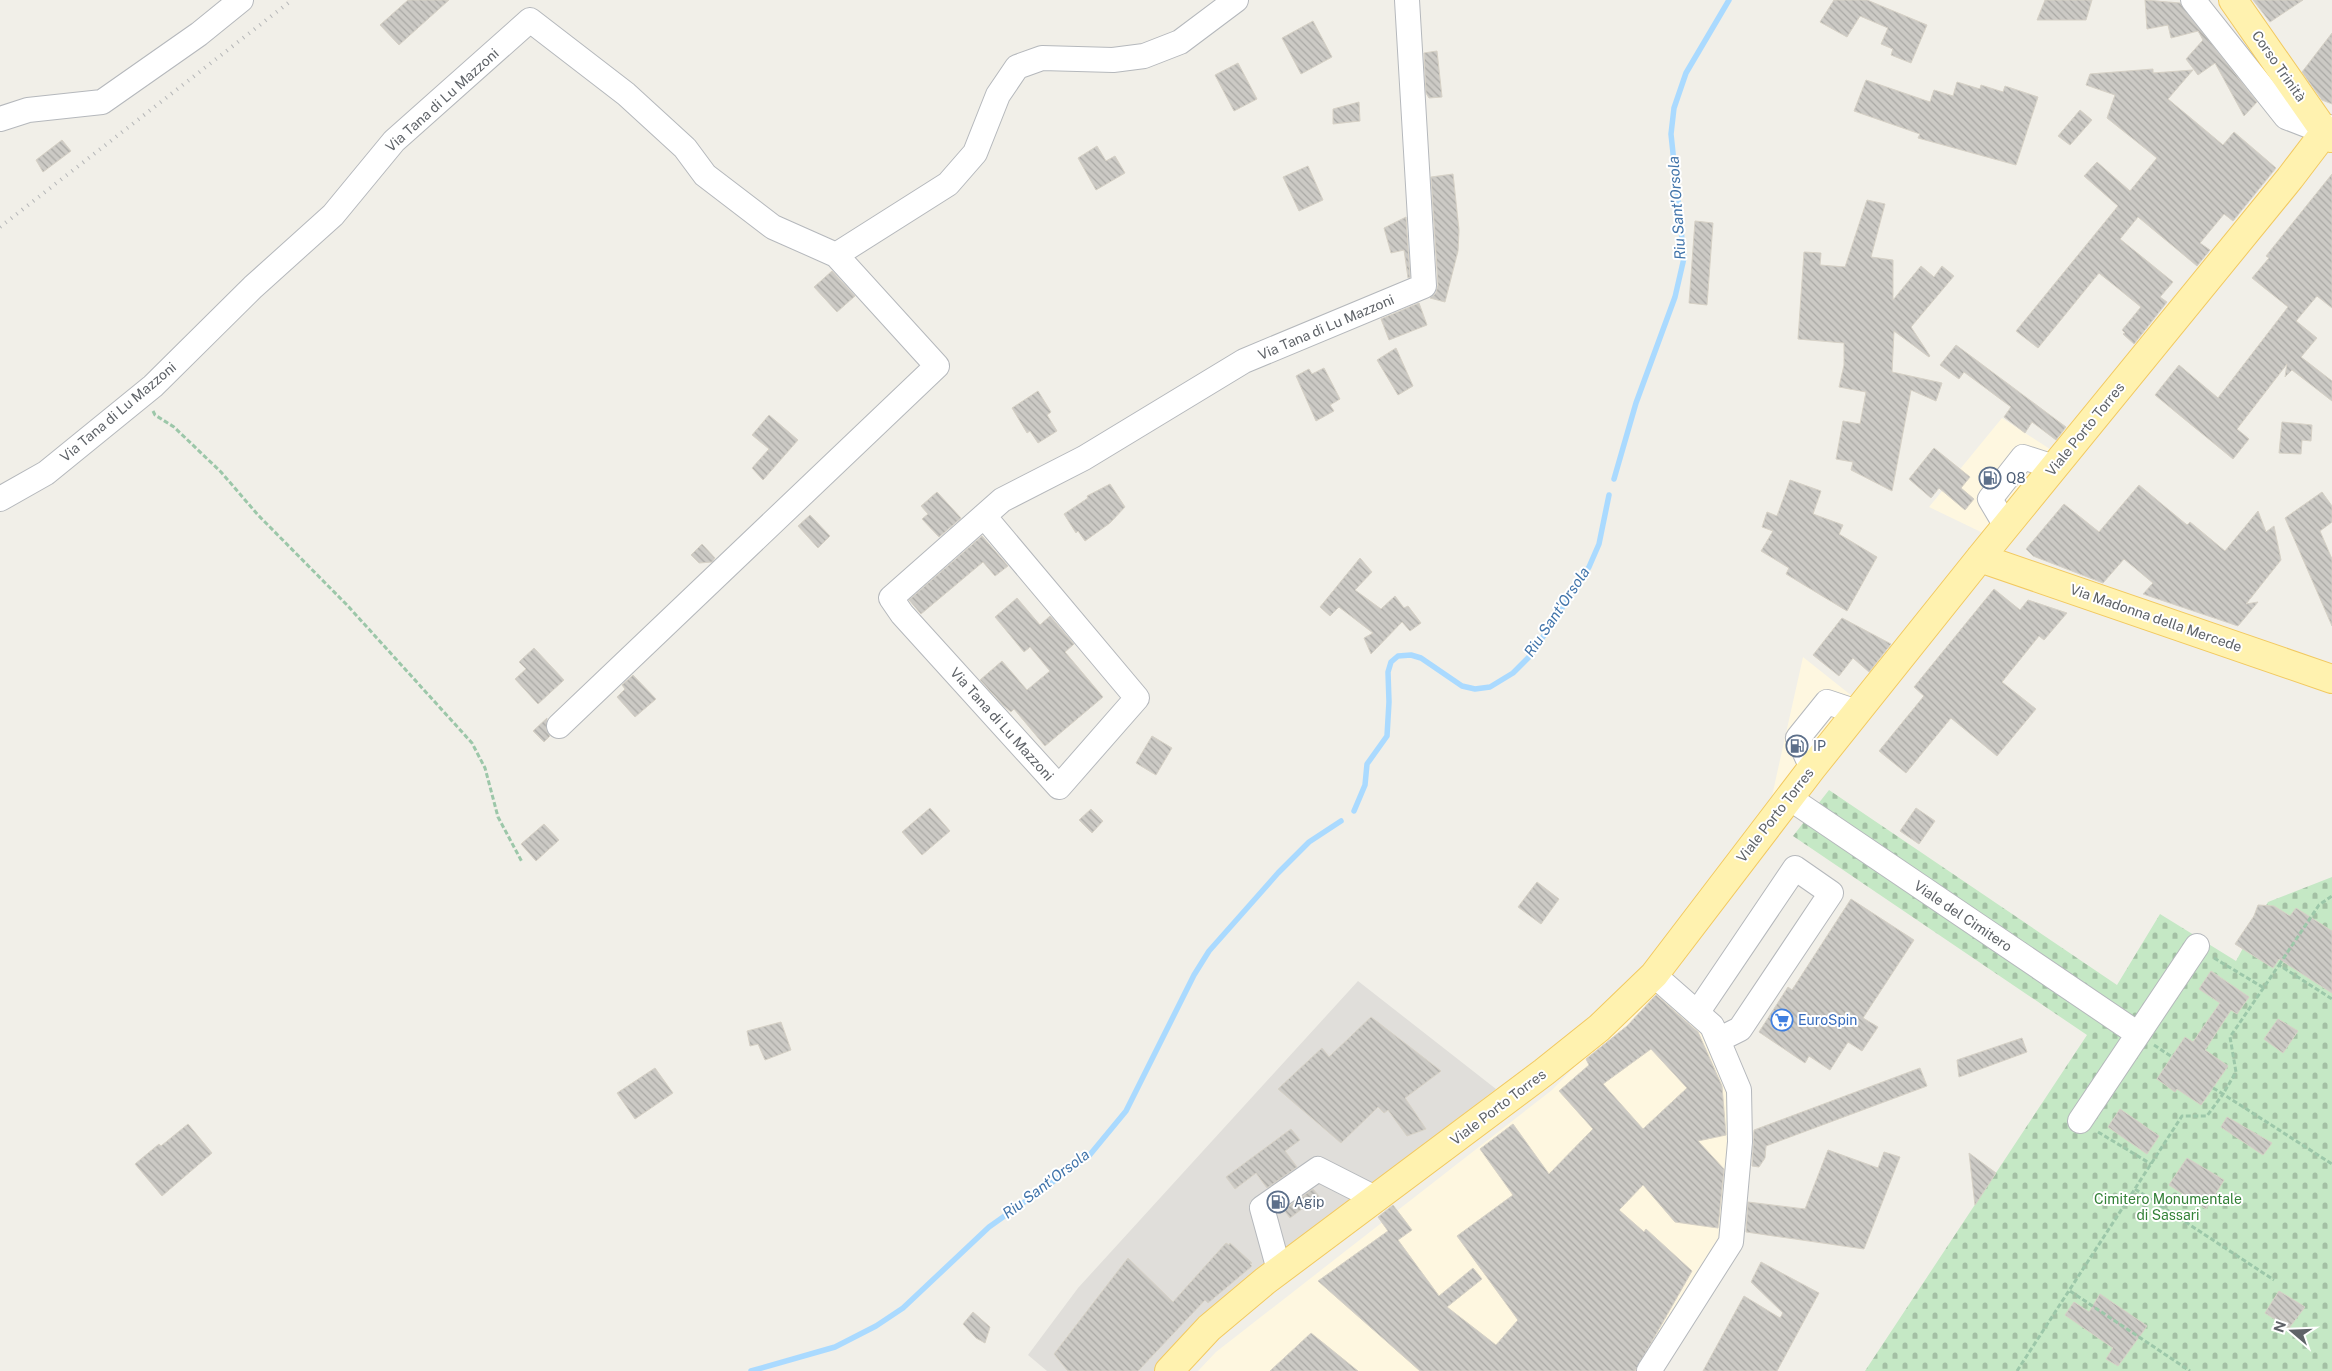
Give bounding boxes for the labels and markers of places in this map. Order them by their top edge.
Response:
fuel station icon: Q8 [1978,466,2002,490]
place label: Q8 [2006,470,2026,486]
fuel station icon: IP [1785,734,1809,758]
place label: IP [1813,738,1826,754]
supermarket icon: EuroSpin [1770,1008,1794,1032]
place label: EuroSpin [1798,1012,1857,1028]
fuel station icon: Agip [1266,1190,1290,1214]
place label: Agip [1294,1194,1324,1210]

